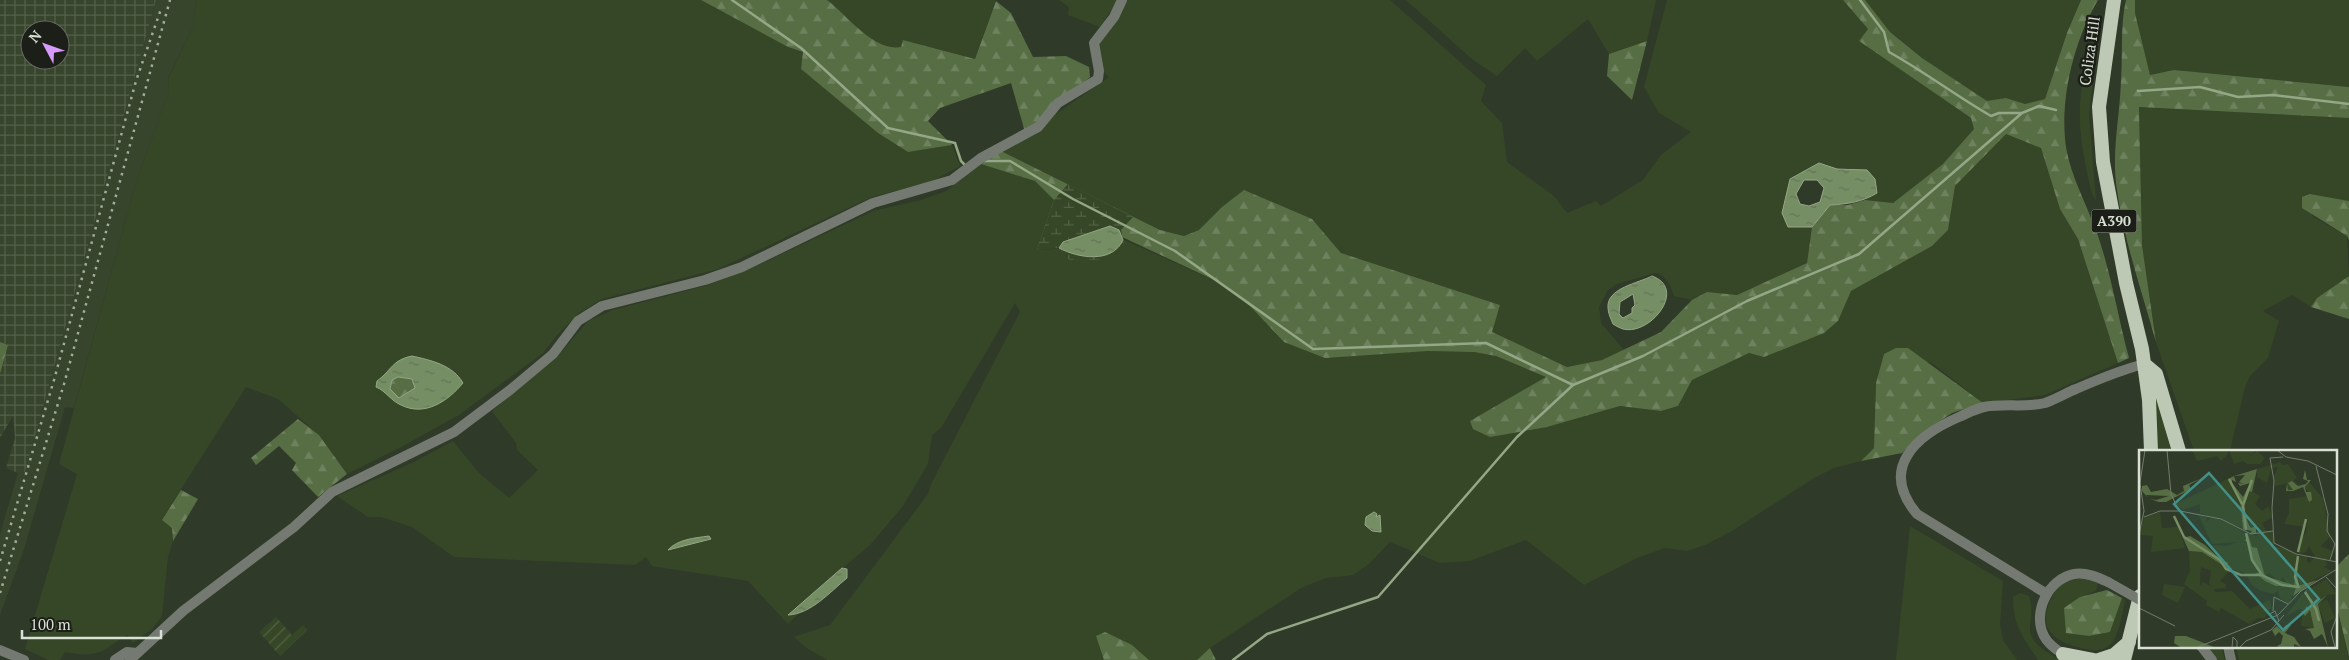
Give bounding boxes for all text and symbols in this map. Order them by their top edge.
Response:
street label: Coliza Hill [2074,15,2104,87]
north arrow [20,20,70,70]
text: N [24,26,46,46]
road number: A390 [2092,210,2136,232]
inset map [2139,450,2336,648]
scale bar [22,608,161,640]
text: 100 m [30,614,71,634]

